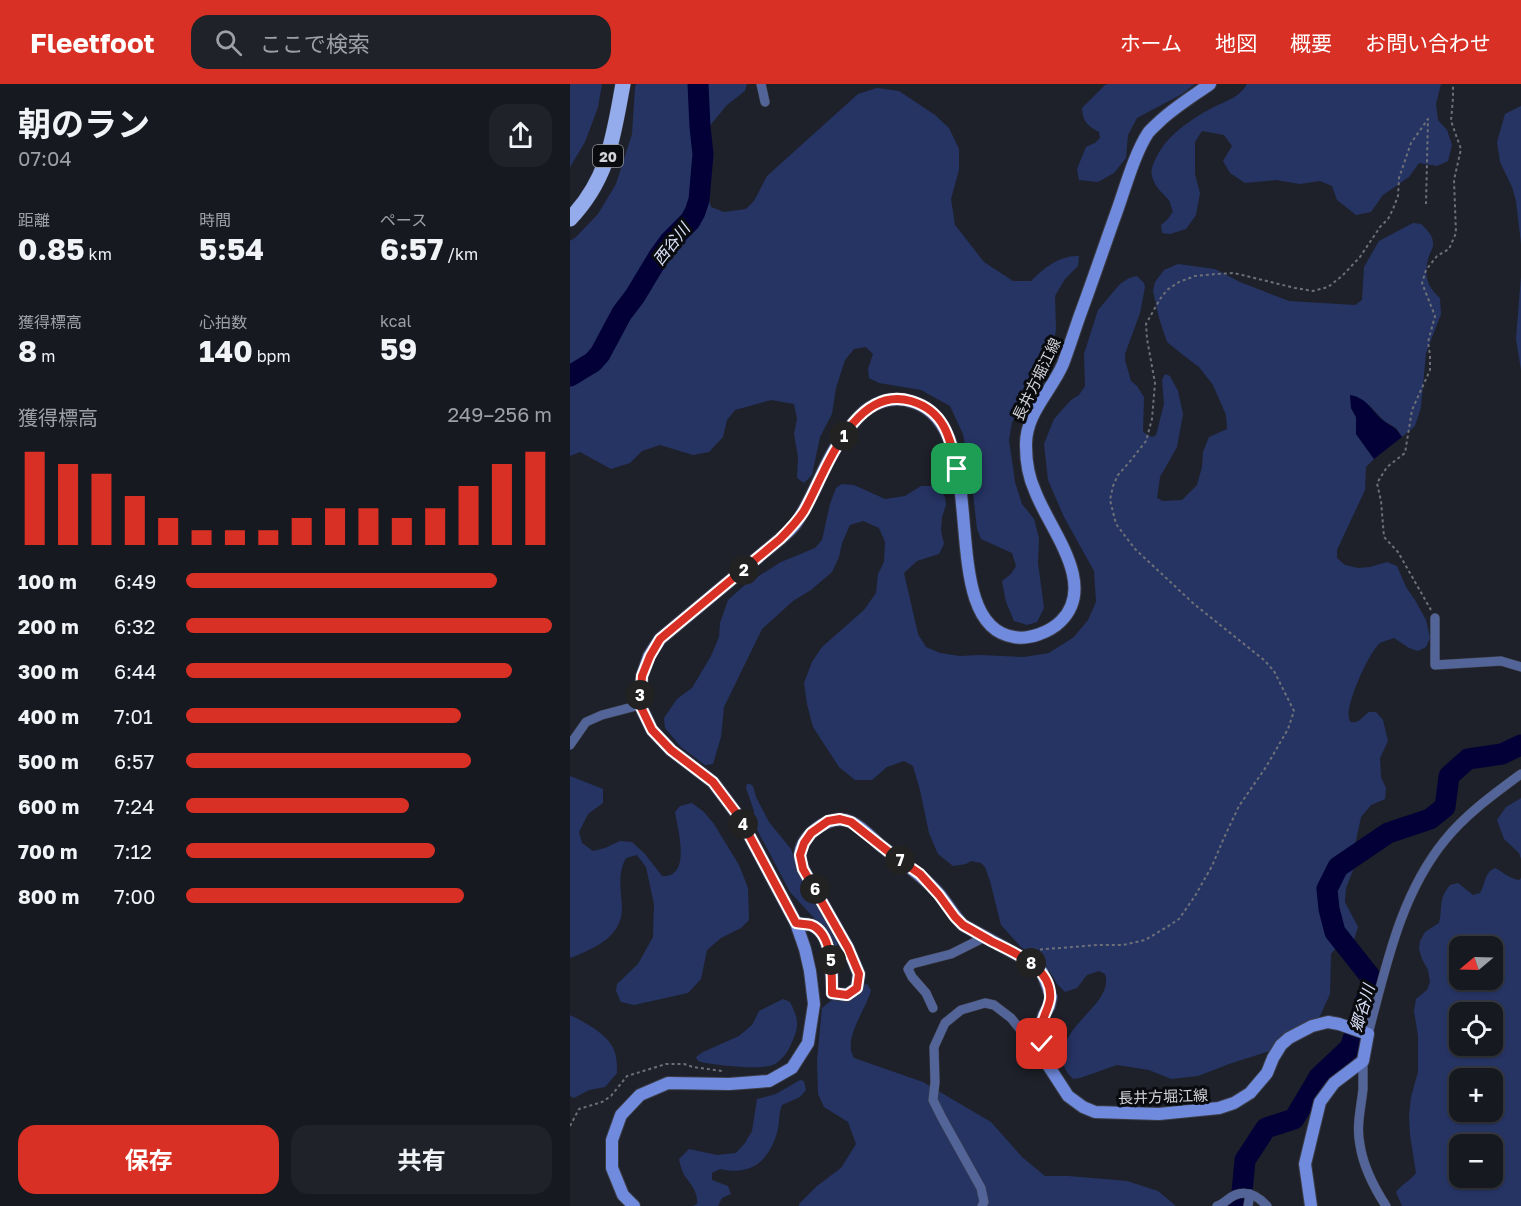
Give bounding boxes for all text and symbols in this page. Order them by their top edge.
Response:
search box [191,15,611,69]
text: Fleetfoot [30,26,155,59]
icon: search [212,26,245,59]
text: ここで検索 [260,30,370,57]
text: ホーム [1120,30,1182,56]
text: 地図 [1215,30,1257,56]
text: 概要 [1290,30,1332,56]
text: お問い合わせ [1365,30,1491,56]
text: 朝のラン [18,104,150,143]
button: share [489,104,552,167]
road number: 20 [593,145,623,167]
text: 07:04 [18,146,72,170]
text: 距離 [18,210,50,230]
text: 時間 [199,210,231,230]
text: ペース [380,210,427,230]
water label: 西谷川 [648,217,695,269]
text: 0.85 [18,231,85,267]
text: 5:54 [199,231,264,267]
text: 6:57 [380,231,443,267]
text: km [85,244,112,264]
text: /km [443,244,478,264]
text: kcal [380,311,412,331]
text: 獲得標高 [18,312,82,332]
text: 心拍数 [199,312,247,332]
text: 59 [380,331,417,367]
text: 8 [18,333,37,369]
text: 140 [199,333,253,369]
street label: 長井方堀江線 [1008,335,1064,423]
text: m [37,346,55,366]
text: bpm [253,346,291,366]
text: 249–256 m [448,402,552,426]
text: 獲得標高 [18,405,98,429]
pin: 1 [829,421,859,451]
text: 1 [840,426,848,446]
pin [931,443,982,494]
icon: arrive [940,452,973,485]
pin: 2 [729,555,759,585]
text: 2 [739,560,749,580]
text: 100 m [18,569,77,593]
text: 6:49 [114,569,156,593]
text: 200 m [18,614,79,638]
text: 6:32 [114,614,155,638]
text: 300 m [18,659,79,683]
text: 6:44 [114,659,157,683]
pin: 3 [625,680,655,710]
text: 3 [635,685,645,705]
text: 400 m [18,704,79,728]
text: 7:01 [114,704,153,728]
text: 500 m [18,749,79,773]
text: 6:57 [114,749,154,773]
text: 600 m [18,794,79,818]
text: 7:24 [114,794,154,818]
pin: 4 [728,809,758,839]
text: 4 [738,814,748,834]
text: 700 m [18,839,77,863]
text: 7:12 [114,839,152,863]
pin: 7 [885,845,915,875]
text: 7 [896,850,904,870]
pin: 6 [800,874,830,904]
text: 6 [810,879,820,899]
text: 800 m [18,884,79,908]
text: 7:00 [114,884,155,908]
north arrow [1449,936,1503,990]
map controls [1449,936,1503,1188]
pin: 5 [816,945,846,975]
pin: 8 [1016,948,1046,978]
text: 5 [826,950,836,970]
text: 8 [1026,953,1036,973]
water label: 郷谷川 [1345,980,1379,1034]
button: locate [1449,1002,1503,1056]
pin [1016,1018,1067,1069]
icon: check [1025,1027,1058,1060]
button: + [1449,1068,1503,1122]
street label: 長井方堀江線 [1118,1085,1208,1107]
button: 保存 [18,1125,279,1194]
button: 共有 [291,1125,552,1194]
button: − [1449,1134,1503,1188]

